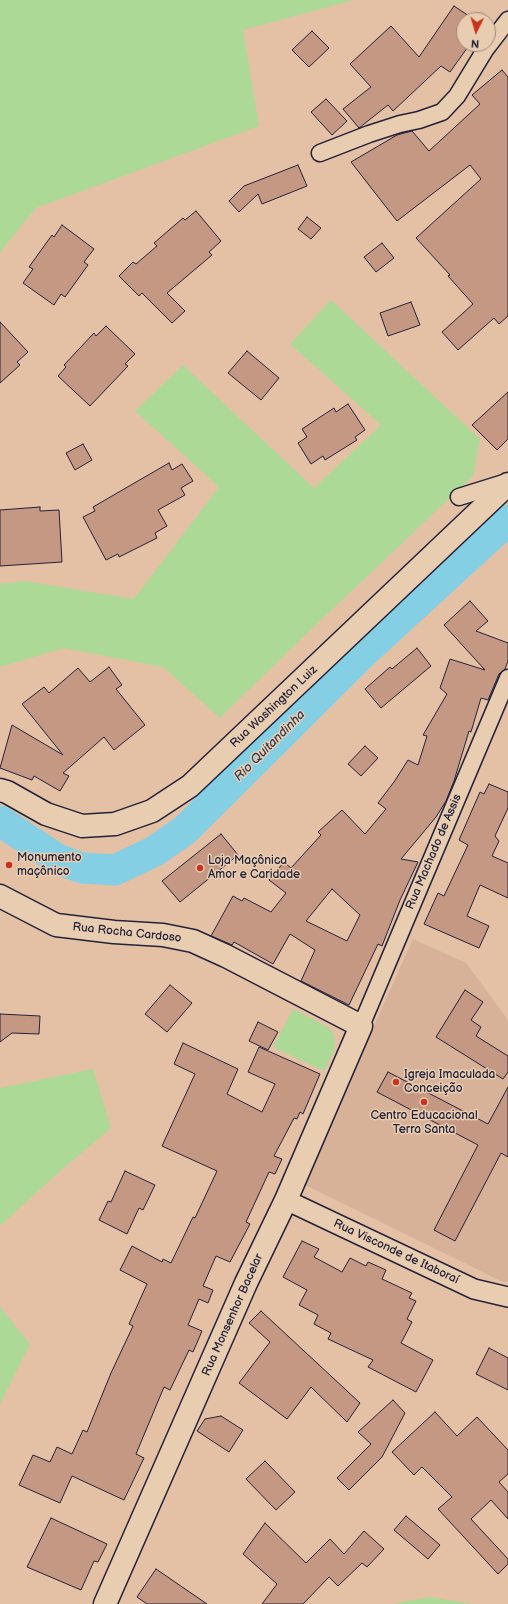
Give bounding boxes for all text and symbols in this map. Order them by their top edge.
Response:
north arrow [456,12,496,52]
text: N [470,37,480,50]
street label: Rua Washington Luiz [228,663,320,751]
water label: Rio Quitandinha [231,707,309,785]
street label: Rua Machado de Assis [403,792,465,912]
place label: Monumento maçônico [17,851,82,879]
place label: Loja Maçônica Amor e Caridade [208,854,300,882]
marker: Monumento maçônico [4,860,14,870]
marker: Loja Maçônica Amor e Caridade [195,863,205,873]
street label: Rua Rocha Cardoso [72,920,182,946]
place label: Igreja Imaculada Conceição [404,1068,495,1096]
marker: Igreja Imaculada Conceição [391,1077,401,1087]
marker: Centro Educacional Terra Santa [419,1097,429,1107]
place label: Centro Educacional Terra Santa [370,1109,478,1137]
street label: Rua Visconde de Itaboraí [331,1217,461,1287]
street label: Rua Monsenhor Bacelar [200,1252,266,1378]

